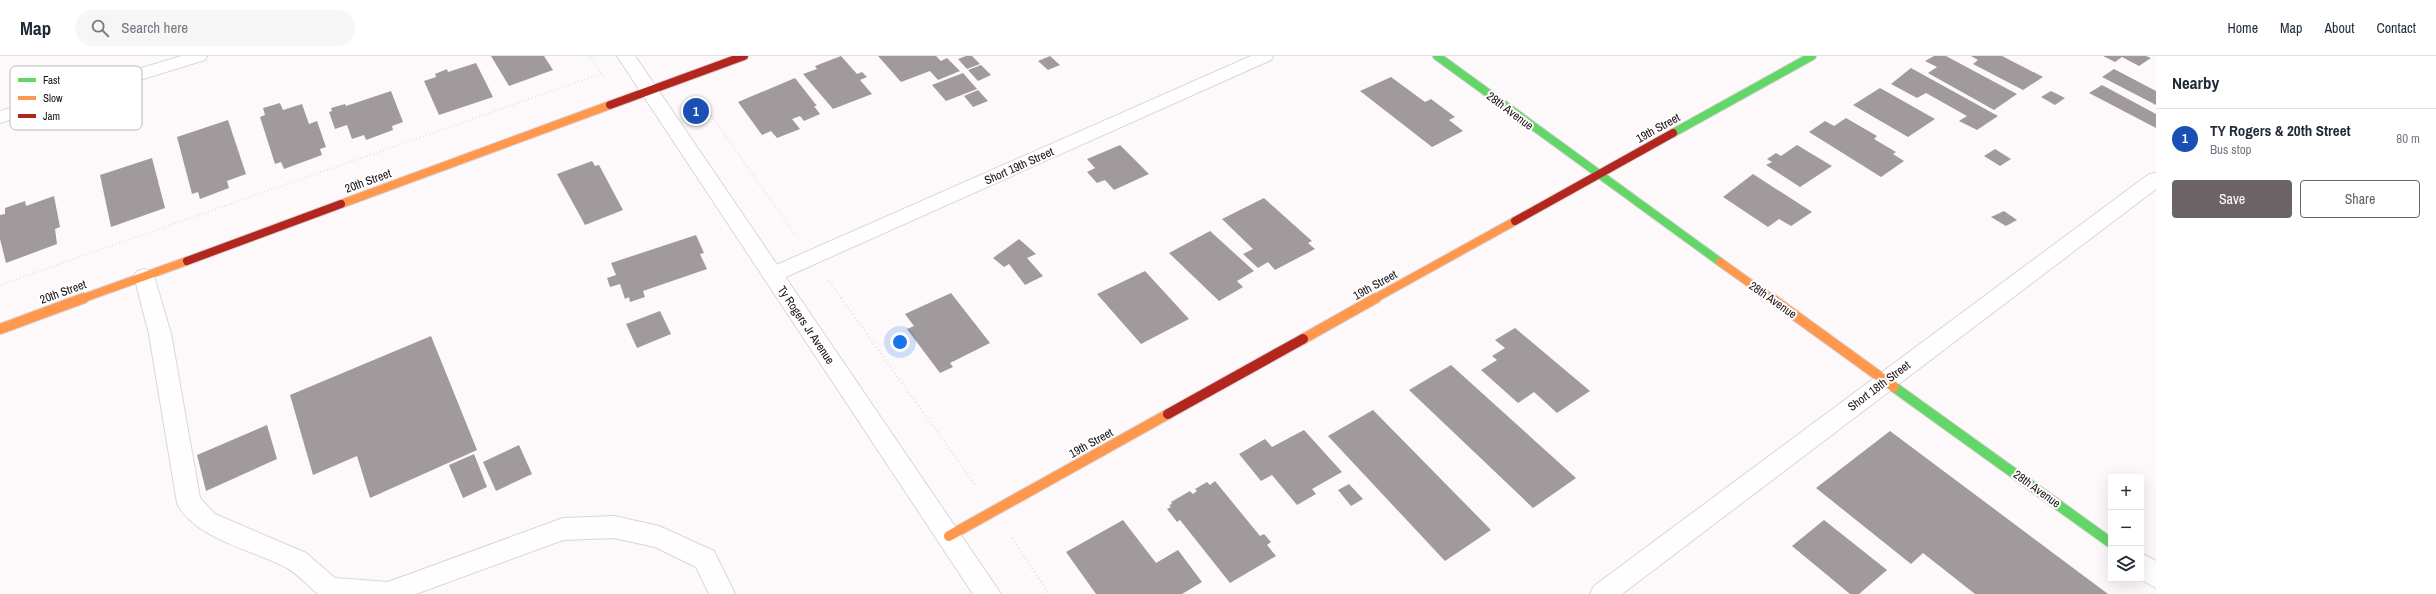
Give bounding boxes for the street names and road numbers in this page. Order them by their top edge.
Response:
street label: 28th Avenue [1483,88,1537,134]
street label: 19th Street [1633,109,1683,147]
street label: Short 19th Street [982,143,1056,188]
street label: 20th Street [343,165,394,197]
street label: 19th Street [1350,266,1400,304]
street label: 20th Street [38,276,89,308]
street label: 28th Avenue [1746,278,1800,322]
street label: Ty Rogers Jr Avenue [774,283,838,367]
street label: Short 18th Street [1844,357,1914,415]
street label: 19th Street [1066,424,1116,462]
street label: 28th Avenue [2010,466,2064,512]

